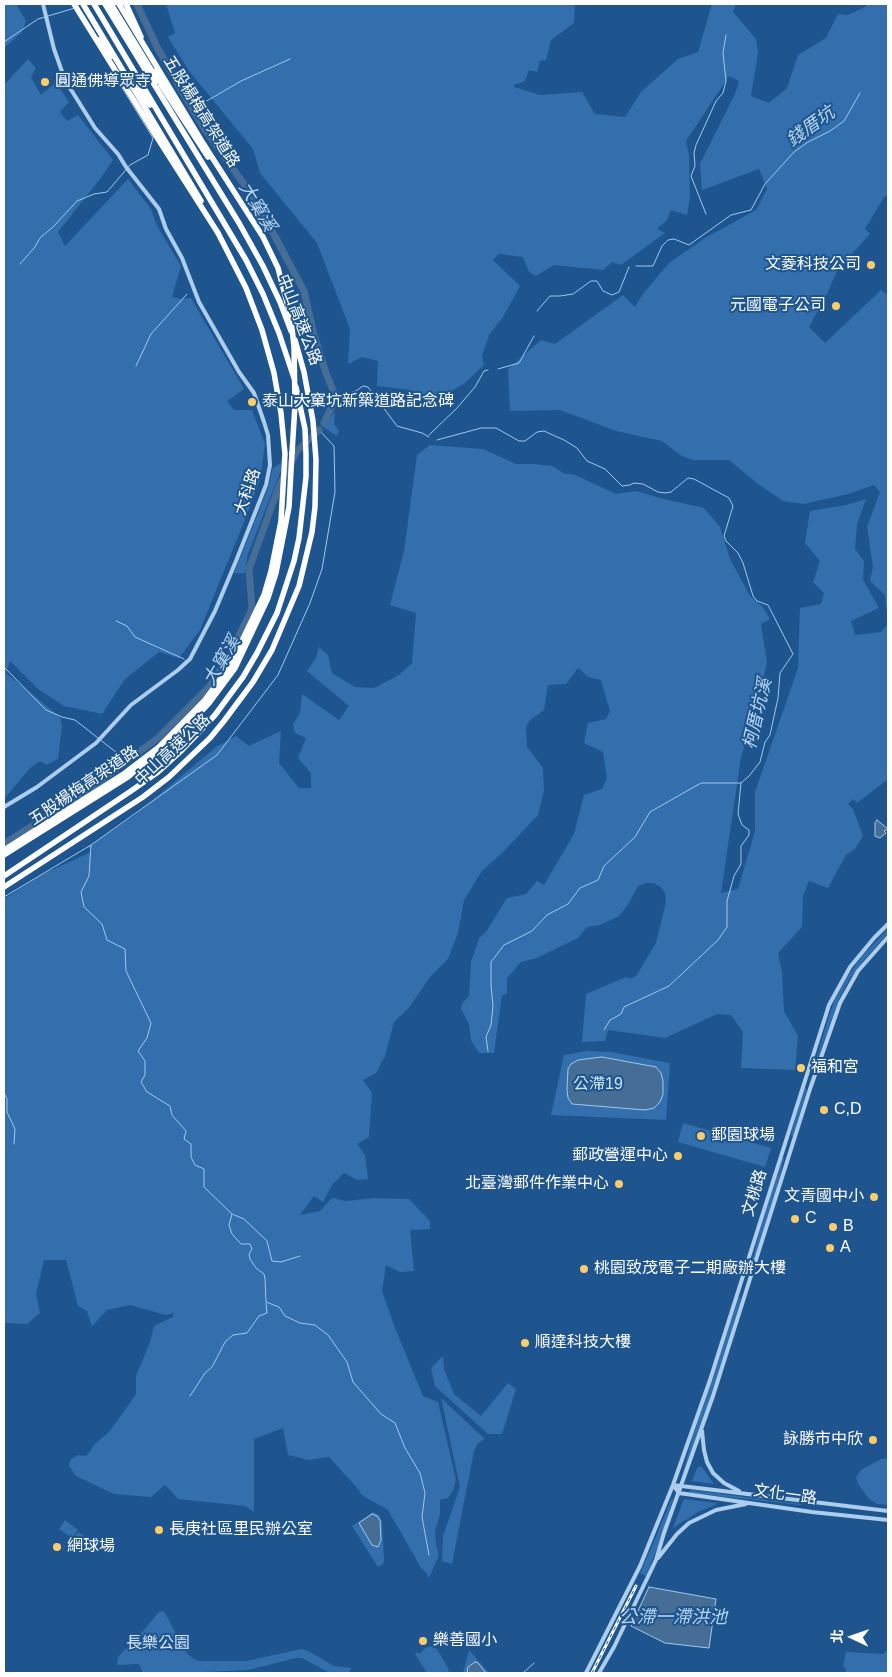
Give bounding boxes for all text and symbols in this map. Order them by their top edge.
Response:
street label: 五股楊梅高架道路 [159,53,243,171]
place label: 圓通佛導眾寺 [55,72,151,92]
marker: 圓通佛導眾寺 [39,76,51,88]
water label: 錢厝坑 [783,102,839,152]
water label: 大窠溪 [234,178,280,236]
place label: 文菱科技公司 [765,255,861,275]
marker: 文菱科技公司 [865,259,877,271]
street label: 中山高速公路 [273,272,325,368]
place label: 元國電子公司 [730,296,826,316]
marker: 元國電子公司 [830,300,842,312]
place label: 泰山大窠坑新築道路記念碑 [262,392,454,412]
marker: 泰山大窠坑新築道路記念碑 [246,396,258,408]
street label: 大科路 [231,466,265,518]
water label: 大窠溪 [199,632,245,690]
water label: 柯厝坑溪 [739,676,777,752]
street label: 中山高速公路 [131,710,215,790]
street label: 五股楊梅高架道路 [26,742,142,830]
place label: 福和宮 [811,1058,859,1078]
marker: 福和宮 [795,1062,807,1074]
park label: 公滯19 [573,1075,623,1095]
place label: C,D [834,1100,862,1120]
marker: C,D [818,1104,830,1116]
place label: 郵園球場 [711,1126,775,1146]
marker: 郵園球場 [695,1130,707,1142]
place label: 郵政營運中心 [572,1146,668,1166]
marker: 郵政營運中心 [672,1150,684,1162]
street label: 文桃路 [739,1167,771,1219]
place label: 北臺灣郵件作業中心 [465,1174,609,1194]
marker: 北臺灣郵件作業中心 [613,1178,625,1190]
place label: 文青國中小 [784,1187,864,1207]
marker: 文青國中小 [868,1191,880,1203]
place label: C [805,1209,817,1229]
marker: C [789,1213,801,1225]
place label: B [843,1217,854,1237]
marker: B [827,1221,839,1233]
place label: A [840,1238,851,1258]
marker: A [824,1242,836,1254]
place label: 桃園致茂電子二期廠辦大樓 [594,1259,786,1279]
marker: 桃園致茂電子二期廠辦大樓 [578,1263,590,1275]
place label: 順達科技大樓 [535,1333,631,1353]
marker: 順達科技大樓 [519,1337,531,1349]
place label: 詠勝市中欣 [783,1430,863,1450]
marker: 詠勝市中欣 [867,1434,879,1446]
street label: 文化一路 [752,1481,818,1509]
place label: 長庚社區里民辦公室 [169,1520,313,1540]
marker: 長庚社區里民辦公室 [153,1524,165,1536]
place label: 網球場 [67,1537,115,1557]
marker: 網球場 [51,1541,63,1553]
water label: 公滯一滯洪池 [619,1607,727,1629]
north arrow [827,1612,877,1662]
text: 北 [829,1629,845,1644]
place label: 樂善國小 [433,1631,497,1651]
park label: 長樂公園 [126,1634,190,1654]
marker: 樂善國小 [417,1635,429,1647]

